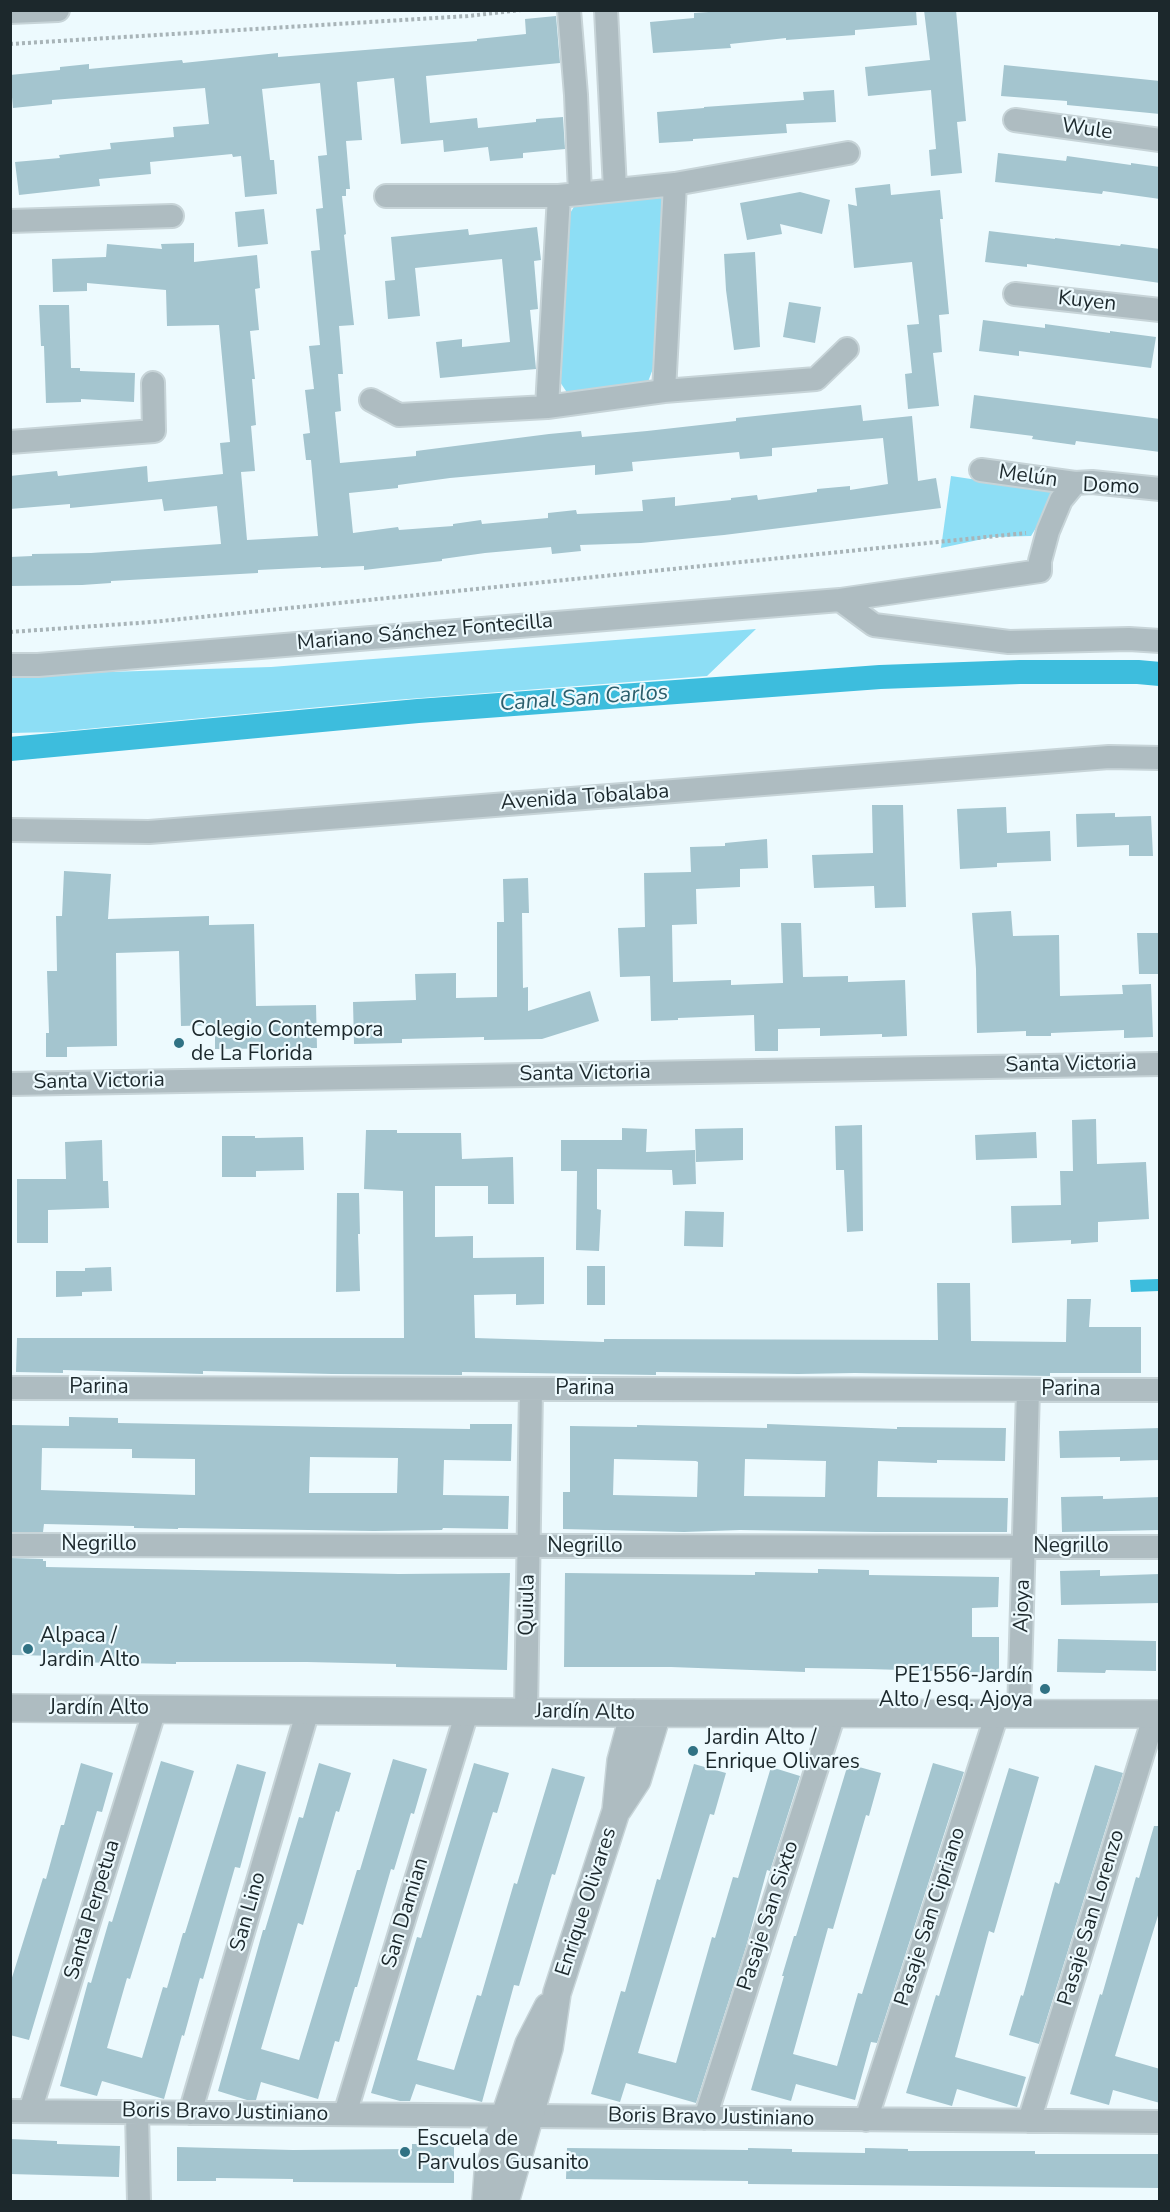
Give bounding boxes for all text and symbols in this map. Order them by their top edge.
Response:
street label: Wule [1060,114,1114,146]
street label: Kuyen [1057,286,1117,318]
street label: Melún [997,460,1059,494]
street label: Domo [1082,473,1140,501]
street label: Mariano Sánchez Fontecilla [296,609,554,657]
water label: Canal San Carlos [499,680,669,718]
street label: Avenida Tobalaba [500,780,670,816]
place label: Colegio Contempora de La Florida [191,1018,383,1068]
marker: Colegio Contempora de La Florida [172,1036,186,1050]
street label: Santa Victoria [1005,1051,1137,1079]
street label: Santa Victoria [519,1060,651,1088]
street label: Santa Victoria [33,1068,165,1096]
street label: Parina [69,1375,129,1401]
street label: Parina [555,1376,615,1402]
street label: Parina [1041,1377,1101,1403]
street label: Negrillo [61,1532,137,1558]
street label: Negrillo [547,1534,623,1560]
street label: Negrillo [1033,1534,1109,1560]
street label: Quiula [515,1574,541,1636]
street label: Ajoya [1009,1579,1037,1633]
place label: Alpaca / Jardin Alto [40,1624,140,1674]
marker: Alpaca / Jardin Alto [21,1642,35,1656]
place label: PE1556-Jardín Alto / esq. Ajoya [879,1664,1033,1714]
marker: PE1556-Jardín Alto / esq. Ajoya [1038,1682,1052,1696]
street label: Jardín Alto [49,1696,149,1722]
street label: Jardín Alto [535,1700,635,1726]
place label: Jardin Alto / Enrique Olivares [705,1726,860,1776]
marker: Jardin Alto / Enrique Olivares [686,1744,700,1758]
street label: Pasaje San Cipriano [890,1824,972,2010]
street label: Enrique Olivares [551,1825,623,1979]
street label: Pasaje San Lorenzo [1053,1827,1131,2009]
street label: Santa Perpetua [60,1837,126,1983]
street label: Pasaje San Sixto [733,1838,805,1994]
street label: San Damian [377,1855,435,1971]
street label: San Lino [226,1869,272,1955]
street label: Boris Bravo Justiniano [122,2099,328,2127]
street label: Boris Bravo Justiniano [608,2104,814,2132]
place label: Escuela de Parvulos Gusanito [417,2127,589,2177]
marker: Escuela de Parvulos Gusanito [398,2145,412,2159]

